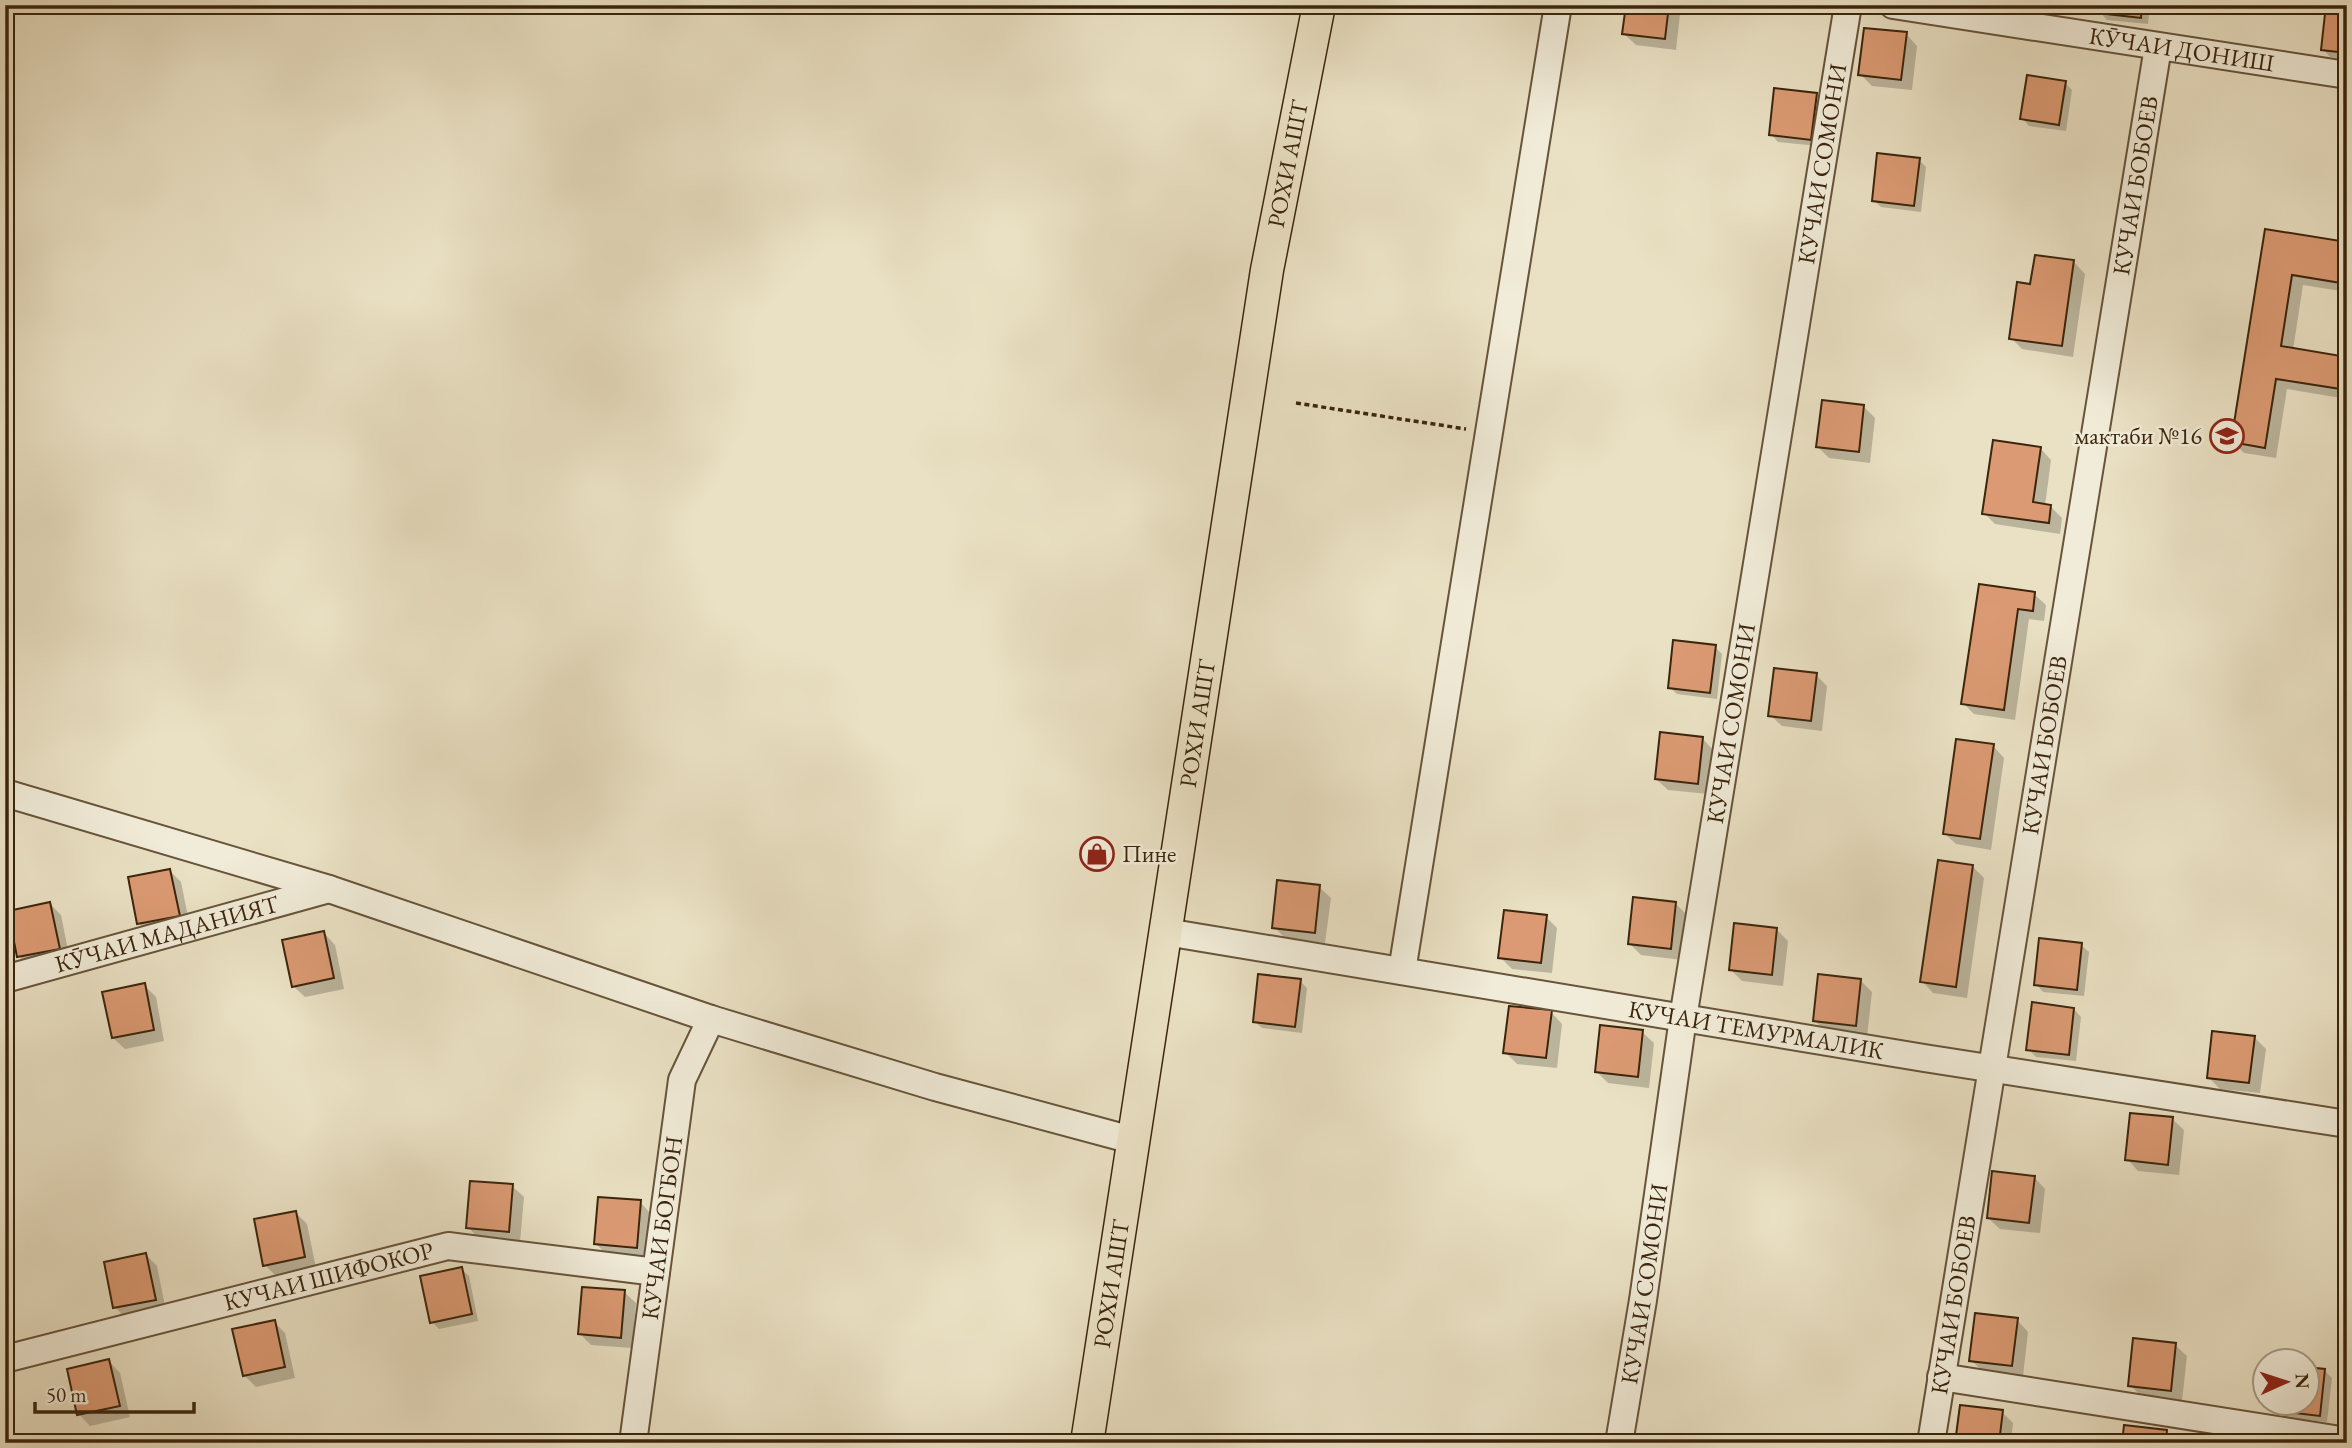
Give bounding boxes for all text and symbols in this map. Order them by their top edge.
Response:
street label: КӮЧАИ ДОНИШ [2087,19,2277,79]
street label: КУЧАИ СОМОНИ [1790,62,1853,266]
street label: КУЧАИ БОБОЕВ [2105,94,2165,277]
street label: РОХИ АШТ [1260,96,1315,230]
school or university icon: мактаби №16 [2208,417,2246,455]
place label: мактаби №16 [2074,420,2202,451]
street label: КУЧАИ СОМОНИ [1699,621,1762,826]
street label: КУЧАИ БОБОЕВ [2014,653,2074,837]
street label: РОХИ АШТ [1172,656,1222,790]
shop icon: Пине [1078,835,1116,873]
place label: Пине [1122,838,1176,869]
street label: КӮЧАИ МАДАНИЯТ [51,887,283,979]
street label: КУЧАИ ТЕМУРМАЛИК [1626,993,1886,1066]
street label: КУЧАИ БОГБОН [634,1134,689,1322]
street label: КУЧАИ СОМОНИ [1613,1182,1674,1386]
street label: КУЧАИ БОБОЕВ [1923,1213,1983,1397]
street label: РОХИ АШТ [1086,1217,1136,1350]
street label: КУЧАИ ШИФОКОР [220,1234,437,1318]
north arrow [2250,1346,2320,1416]
scale bar [35,1371,194,1415]
text: N [2290,1373,2315,1390]
text: 50 m [46,1381,87,1408]

